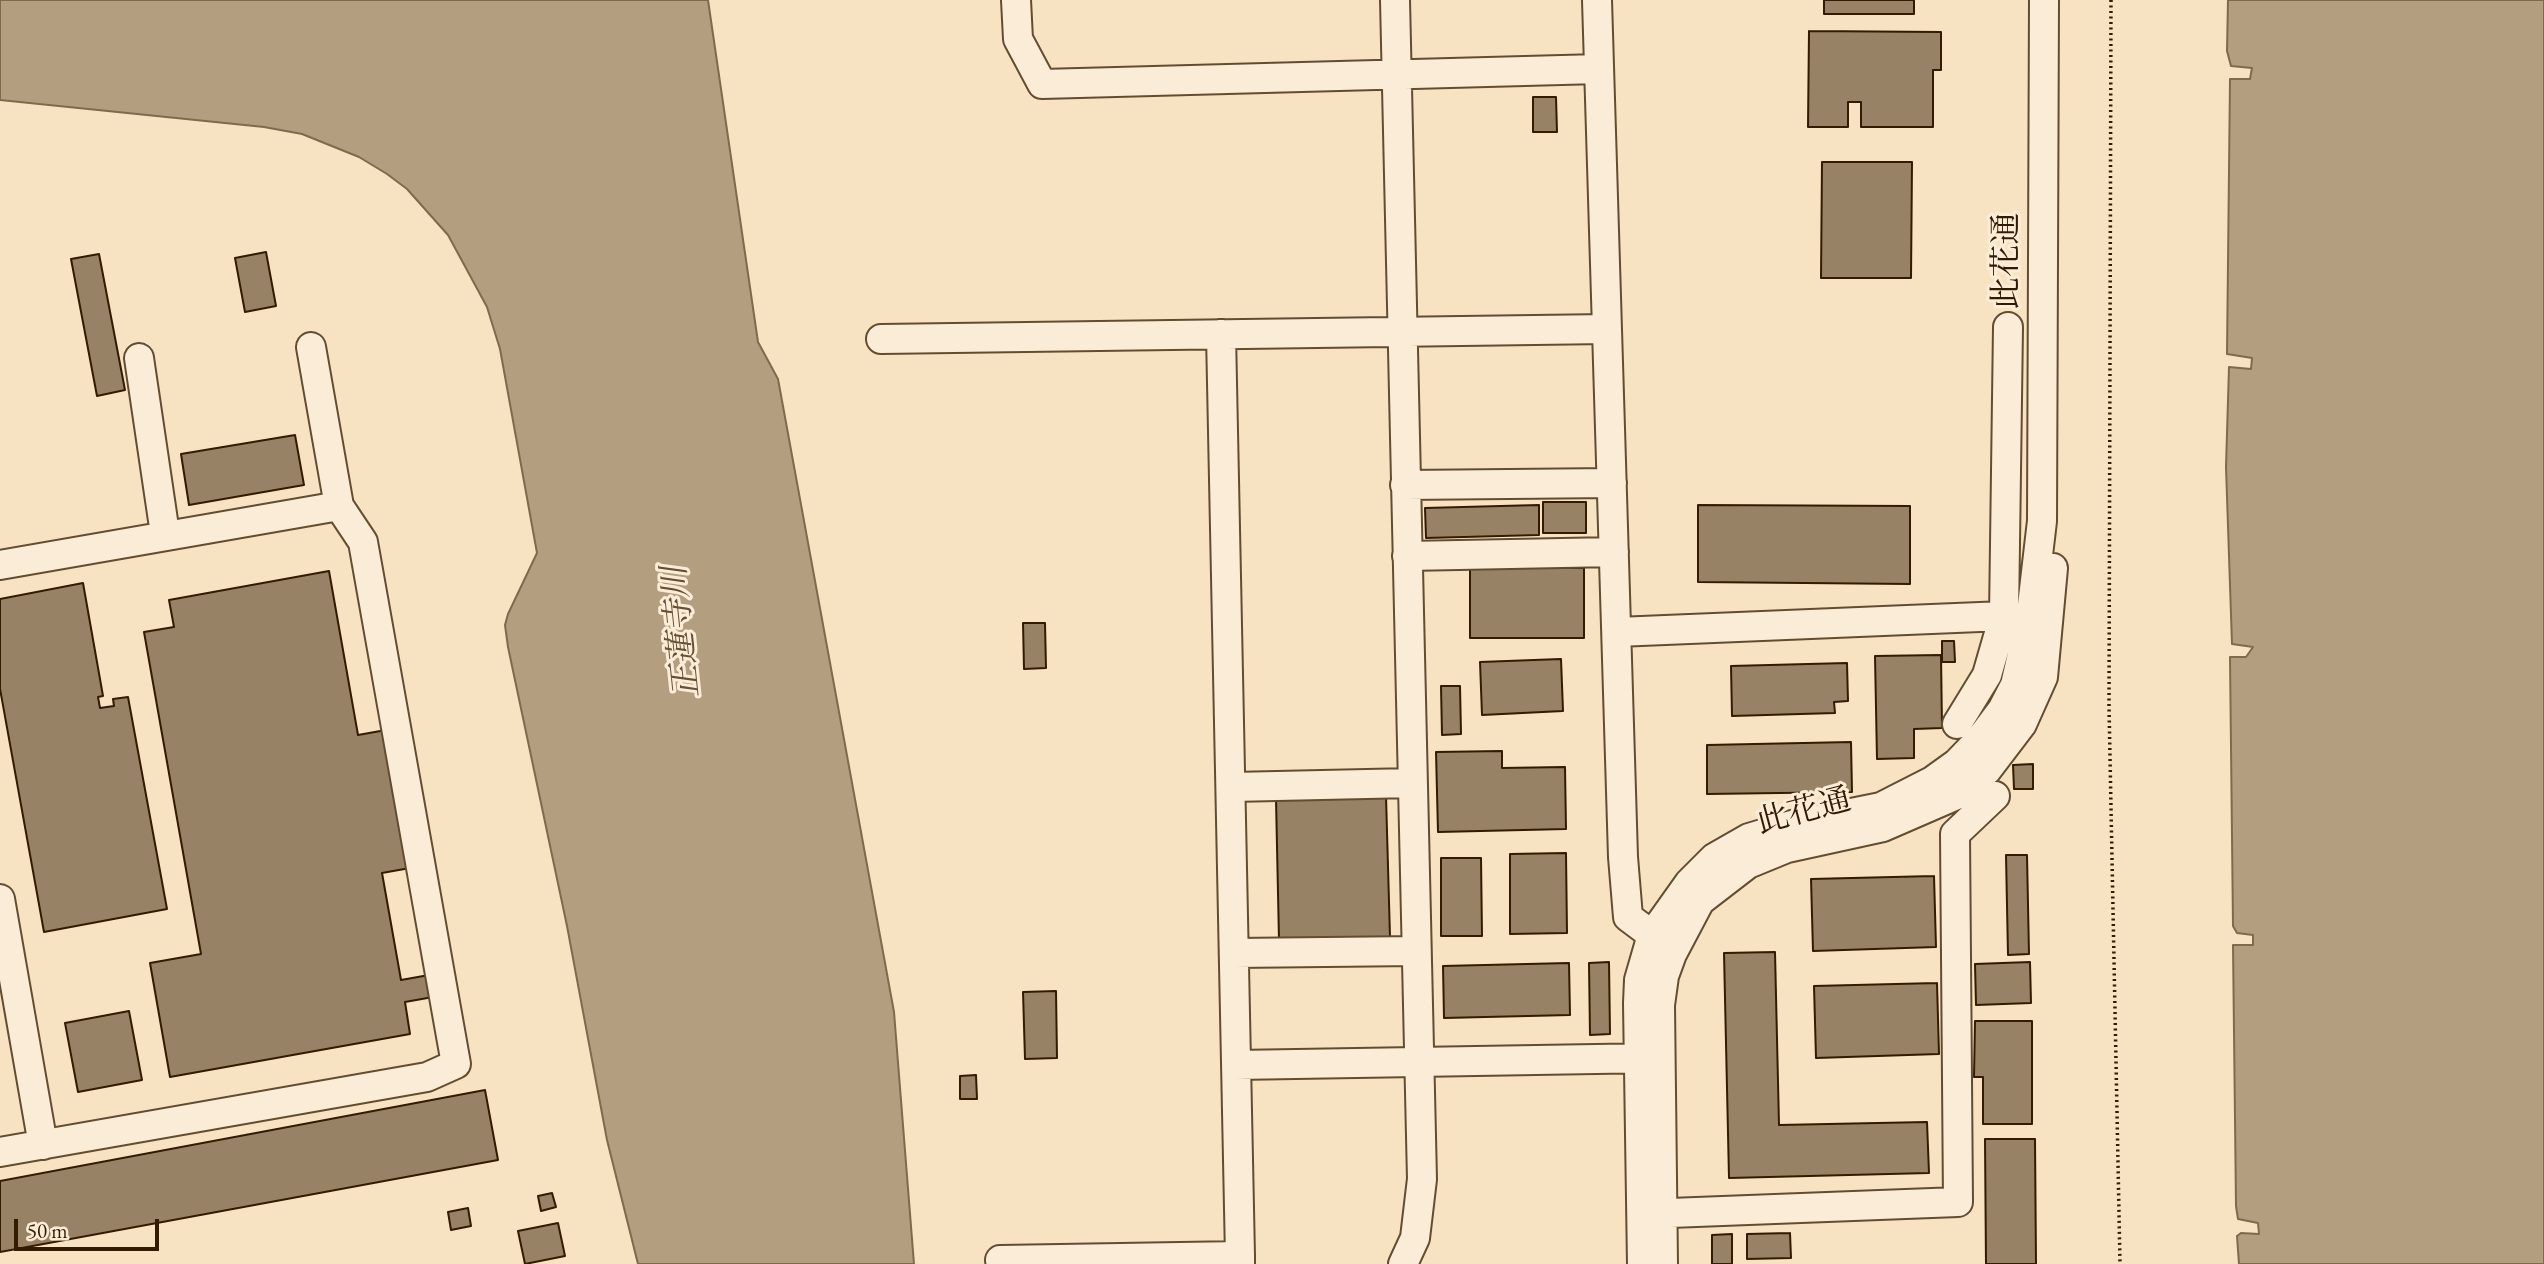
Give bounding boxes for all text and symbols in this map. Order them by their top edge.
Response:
street label: 此花通 [1988,213,2026,309]
water label: 正蓮寺川 [655,564,709,700]
street label: 此花通 [1753,781,1855,843]
scale bar [18,1204,163,1248]
text: 50 m [27,1217,68,1244]

